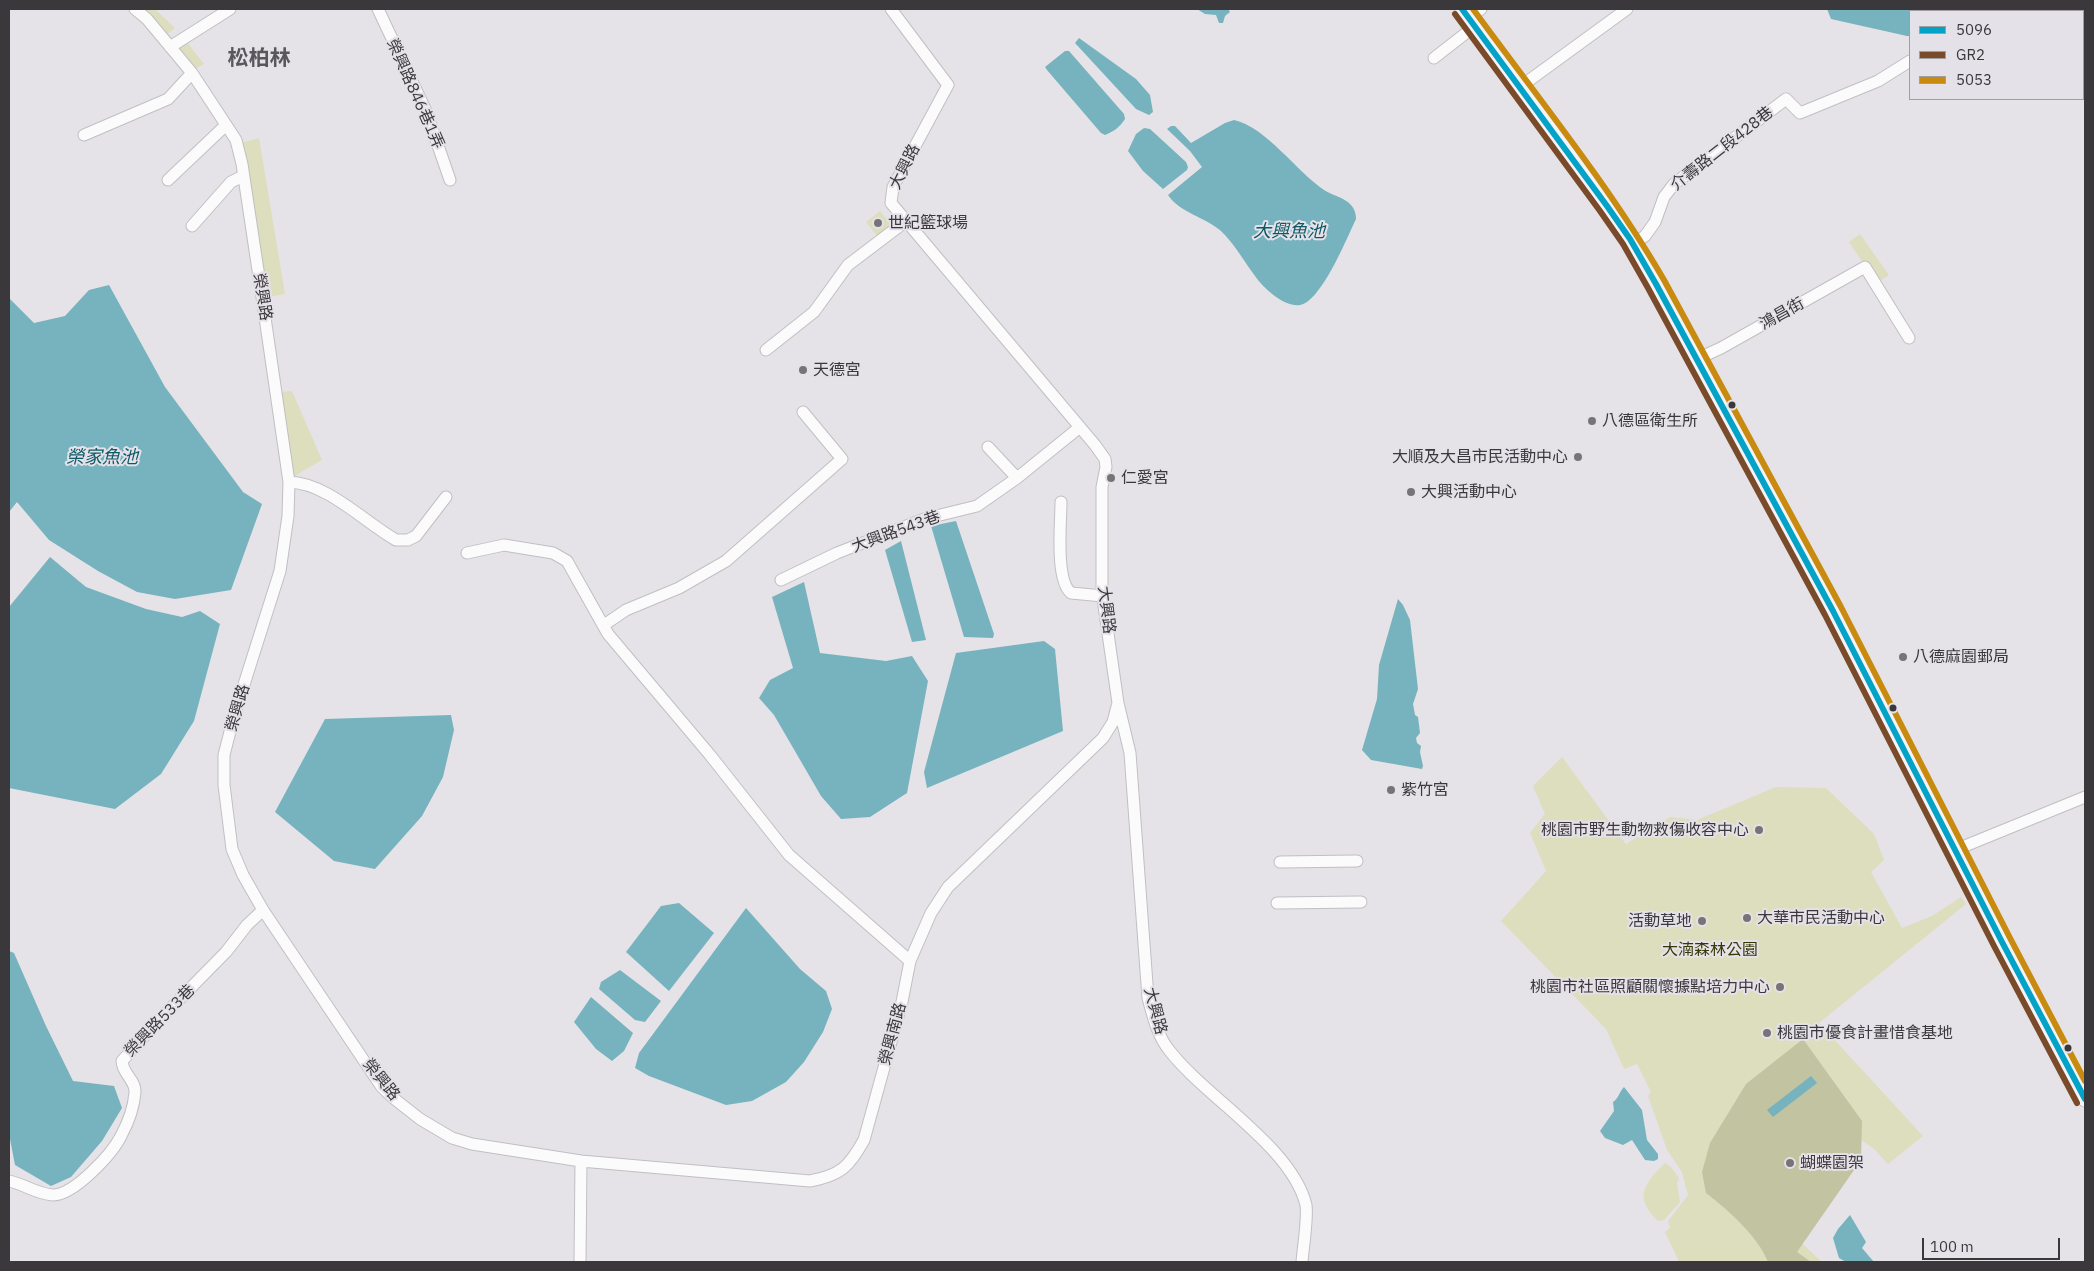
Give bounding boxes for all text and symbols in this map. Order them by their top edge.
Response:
legend [1909,10,2084,100]
text: 5096 [1956,20,1992,39]
street label: 榮興路846巷1弄 [382,36,448,152]
text: GR2 [1956,45,1985,64]
district label: 松柏林 [228,46,290,72]
text: 5053 [1956,70,1992,89]
street label: 介壽路二段428巷 [1667,103,1777,195]
street label: 大興路 [886,141,924,193]
place label: 世紀籃球場 [888,213,968,233]
marker: 世紀籃球場 [872,217,884,229]
water label: 大興魚池 [1253,221,1325,243]
street label: 榮興路 [249,272,275,322]
street label: 鴻昌街 [1756,294,1808,334]
place label: 天德宮 [813,360,861,380]
marker: 天德宮 [797,364,809,376]
unlabelled marker [1727,400,1737,410]
place label: 八德區衛生所 [1602,411,1698,431]
marker: 八德區衛生所 [1586,415,1598,427]
water label: 榮家魚池 [66,447,138,469]
place label: 大順及大昌市民活動中心 [1392,447,1568,467]
marker: 大順及大昌市民活動中心 [1572,451,1584,463]
place label: 仁愛宮 [1121,468,1169,488]
marker: 仁愛宮 [1105,472,1117,484]
place label: 大興活動中心 [1421,482,1517,502]
marker: 大興活動中心 [1405,486,1417,498]
street label: 大興路543巷 [849,507,943,557]
street label: 大興路 [1094,585,1118,635]
place label: 八德麻園郵局 [1913,647,2009,667]
marker: 八德麻園郵局 [1897,651,1909,663]
street label: 榮興路 [222,682,254,734]
unlabelled marker [1888,703,1898,713]
place label: 紫竹宮 [1401,780,1449,800]
marker: 紫竹宮 [1385,784,1397,796]
place label: 桃園市野生動物救傷收容中心 [1541,820,1749,840]
marker: 桃園市野生動物救傷收容中心 [1753,824,1765,836]
place label: 大華市民活動中心 [1757,908,1885,928]
place label: 活動草地 [1628,911,1692,931]
marker: 大華市民活動中心 [1741,912,1753,924]
marker: 活動草地 [1696,915,1708,927]
park label: 大湳森林公園 [1662,940,1758,960]
place label: 桃園市社區照顧關懷據點培力中心 [1530,977,1770,997]
street label: 榮興路533巷 [121,981,199,1061]
marker: 桃園市社區照顧關懷據點培力中心 [1774,981,1786,993]
street label: 大興路 [1140,985,1170,1037]
street label: 榮興南路 [875,1001,911,1067]
place label: 桃園市優食計畫惜食基地 [1777,1023,1953,1043]
marker: 桃園市優食計畫惜食基地 [1761,1027,1773,1039]
unlabelled marker [2063,1043,2073,1053]
street label: 榮興路 [358,1055,404,1105]
place label: 蝴蝶園架 [1800,1153,1864,1173]
marker: 蝴蝶園架 [1784,1157,1796,1169]
scale bar [1924,1228,2062,1260]
text: 100 m [1930,1237,1974,1256]

